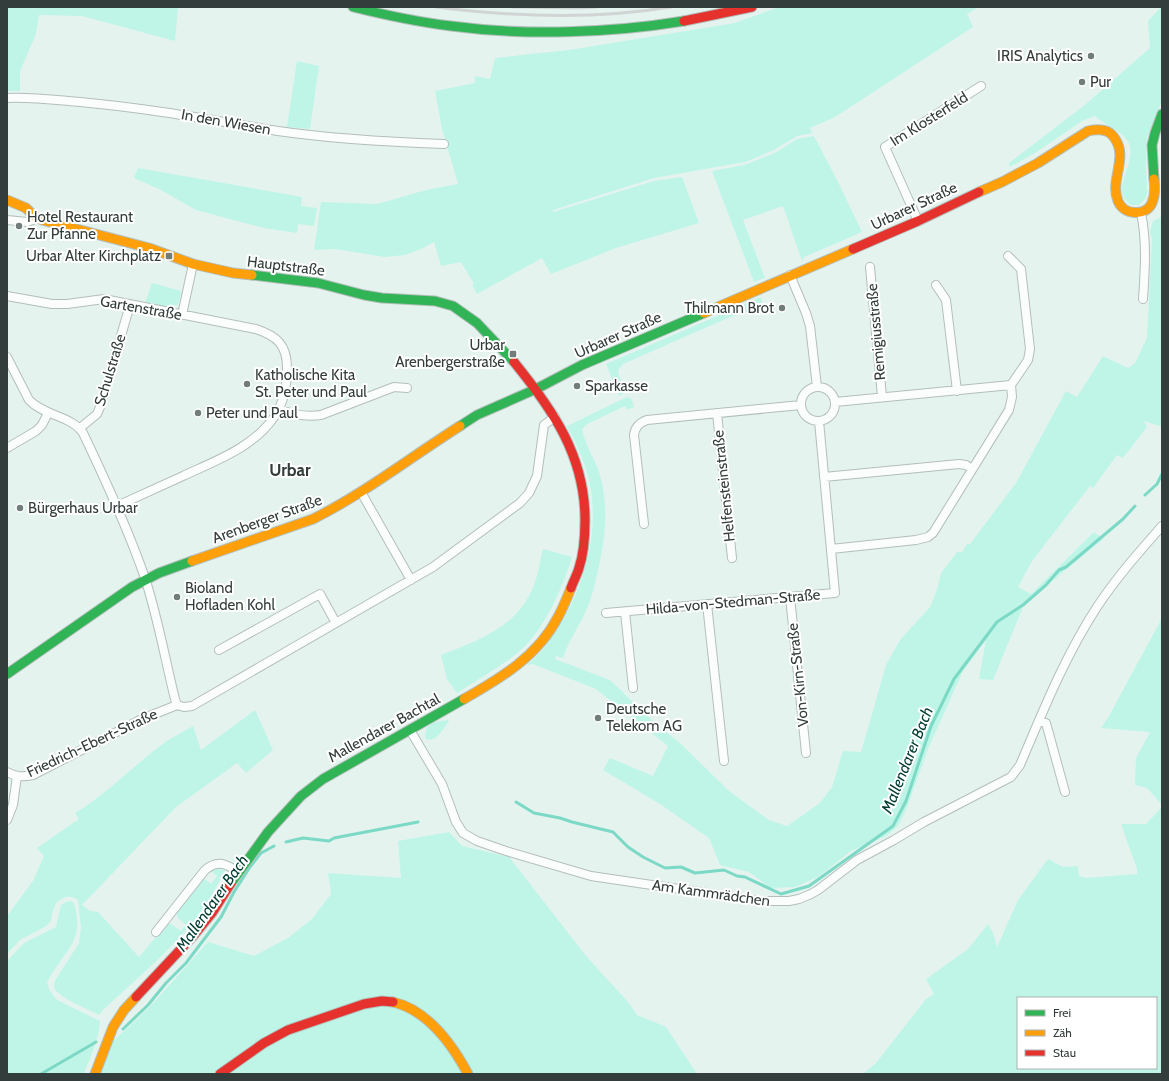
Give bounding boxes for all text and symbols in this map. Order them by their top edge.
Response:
place label: IRIS Analytics [997,47,1083,65]
marker: IRIS Analytics [1086,51,1096,61]
place label: Pur [1090,73,1111,91]
marker: Pur [1077,77,1087,87]
street label: Im Klosterfeld [887,88,971,150]
street label: In den Wiesen [180,105,272,139]
street label: Urbarer Straße [868,178,960,234]
place label: Hotel Restaurant Zur Pfanne [27,208,133,243]
marker: Hotel Restaurant Zur Pfanne [14,221,24,231]
place label: Urbar Alter Kirchplatz [26,247,161,265]
marker: Urbar Alter Kirchplatz [164,251,174,261]
street label: Hauptstraße [246,252,326,280]
street label: Remigiusstraße [863,283,889,381]
street label: Gartenstraße [99,292,183,324]
place label: Thilmann Brot [684,299,774,317]
marker: Thilmann Brot [777,303,787,313]
street label: Urbarer Straße [572,308,664,362]
street label: Schulstraße [91,331,130,408]
place label: Urbar Arenbergerstraße [395,336,505,371]
marker: Urbar Arenbergerstraße [508,349,518,359]
place label: Katholische Kita St. Peter und Paul [255,366,367,401]
place label: Sparkasse [585,377,648,395]
marker: Katholische Kita St. Peter und Paul [242,379,252,389]
marker: Sparkasse [572,381,582,391]
place label: Peter und Paul [206,404,298,422]
marker: Peter und Paul [193,408,203,418]
street label: Helfensteinstraße [709,429,739,543]
district label: Urbar [269,460,311,480]
street label: Arenberger Straße [210,491,325,547]
place label: Bürgerhaus Urbar [28,499,138,517]
marker: Bürgerhaus Urbar [15,503,25,513]
place label: Bioland Hofladen Kohl [185,579,275,614]
street label: Hilda-von-Stedman-Straße [645,585,821,619]
marker: Bioland Hofladen Kohl [172,592,182,602]
street label: Von-Kirn-Straße [784,622,812,728]
street label: Mallendarer Bachtal [325,690,443,766]
place label: Deutsche Telekom AG [606,700,682,735]
water label: Mallendarer Bach [877,704,937,817]
street label: Friedrich-Ebert-Straße [24,705,161,781]
marker: Deutsche Telekom AG [593,713,603,723]
water label: Mallendarer Bach [171,851,252,956]
street label: Am Kammrädchen [651,876,771,910]
legend [1017,997,1157,1069]
text: Frei [1053,1005,1071,1020]
text: Zäh [1053,1025,1072,1040]
text: Stau [1053,1045,1076,1060]

